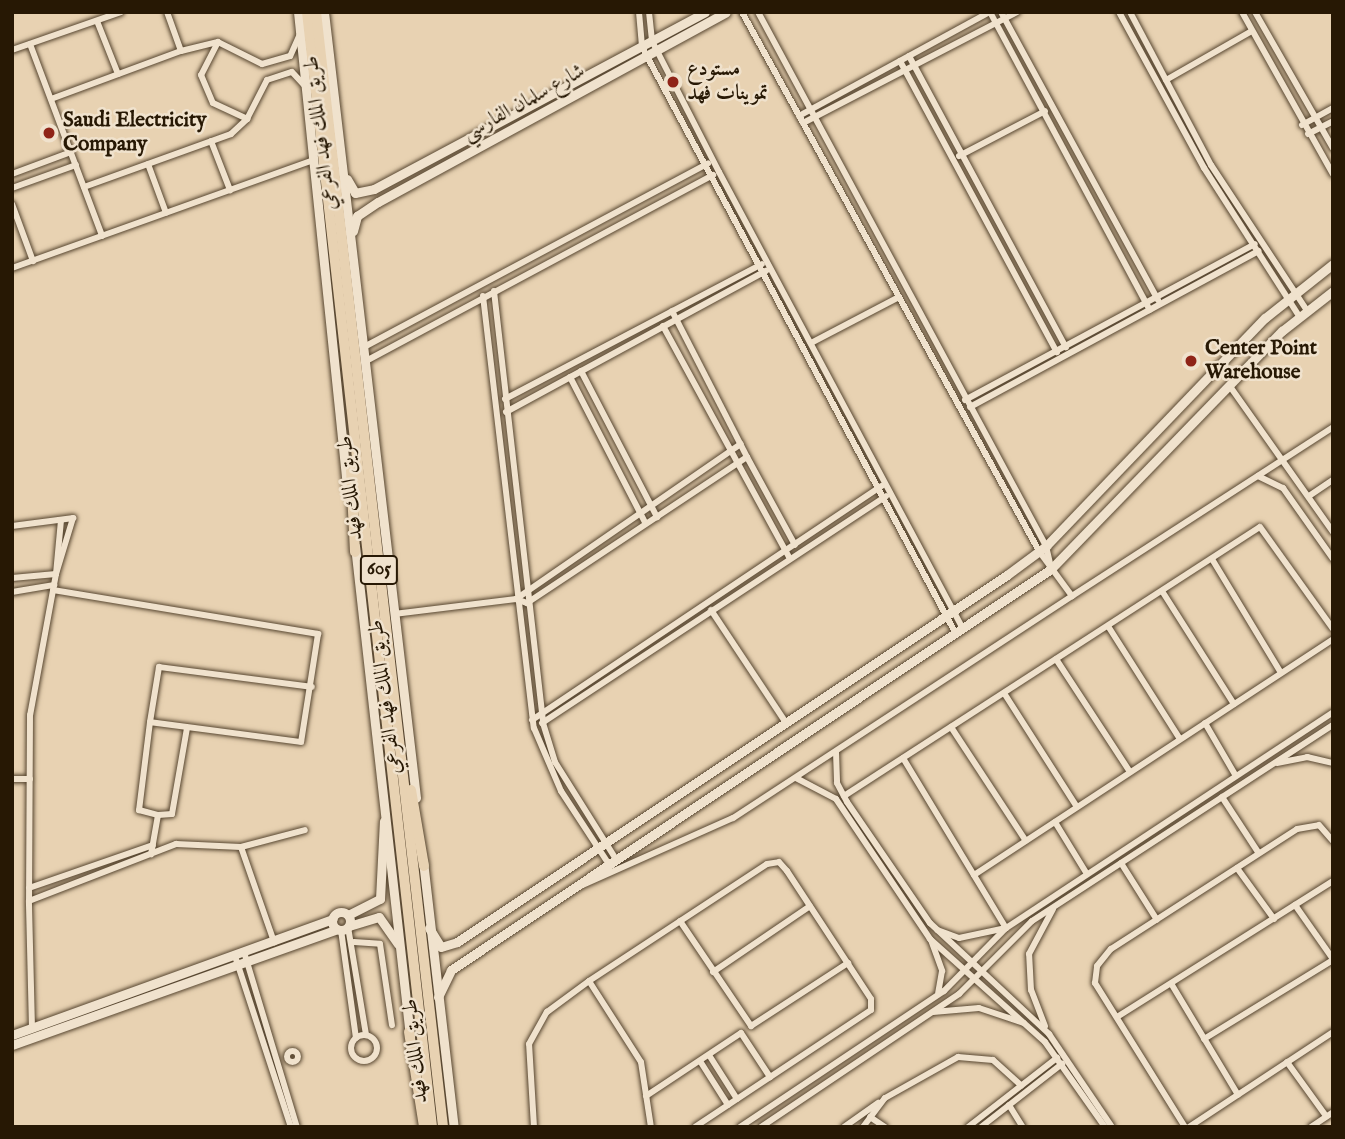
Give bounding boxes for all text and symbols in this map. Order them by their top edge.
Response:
street label: طريق الملك فهد الفرعي [299,54,343,212]
place label: مستودع تموينات فهد [687,57,768,107]
street label: شارع سلمان الفارسي [458,59,590,147]
marker: مستودع تموينات فهد [665,74,681,90]
place label: Saudi Electricity Company [63,108,207,158]
marker: Saudi Electricity Company [41,125,57,141]
place label: Center Point Warehouse [1205,336,1317,386]
marker: Center Point Warehouse [1183,353,1199,369]
street label: طريق الملك فهد [333,434,369,542]
road number: 605 [360,554,398,586]
street label: طريق الملك فهد الفرعي [364,618,408,776]
street label: طريق الملك فهد [398,997,434,1105]

